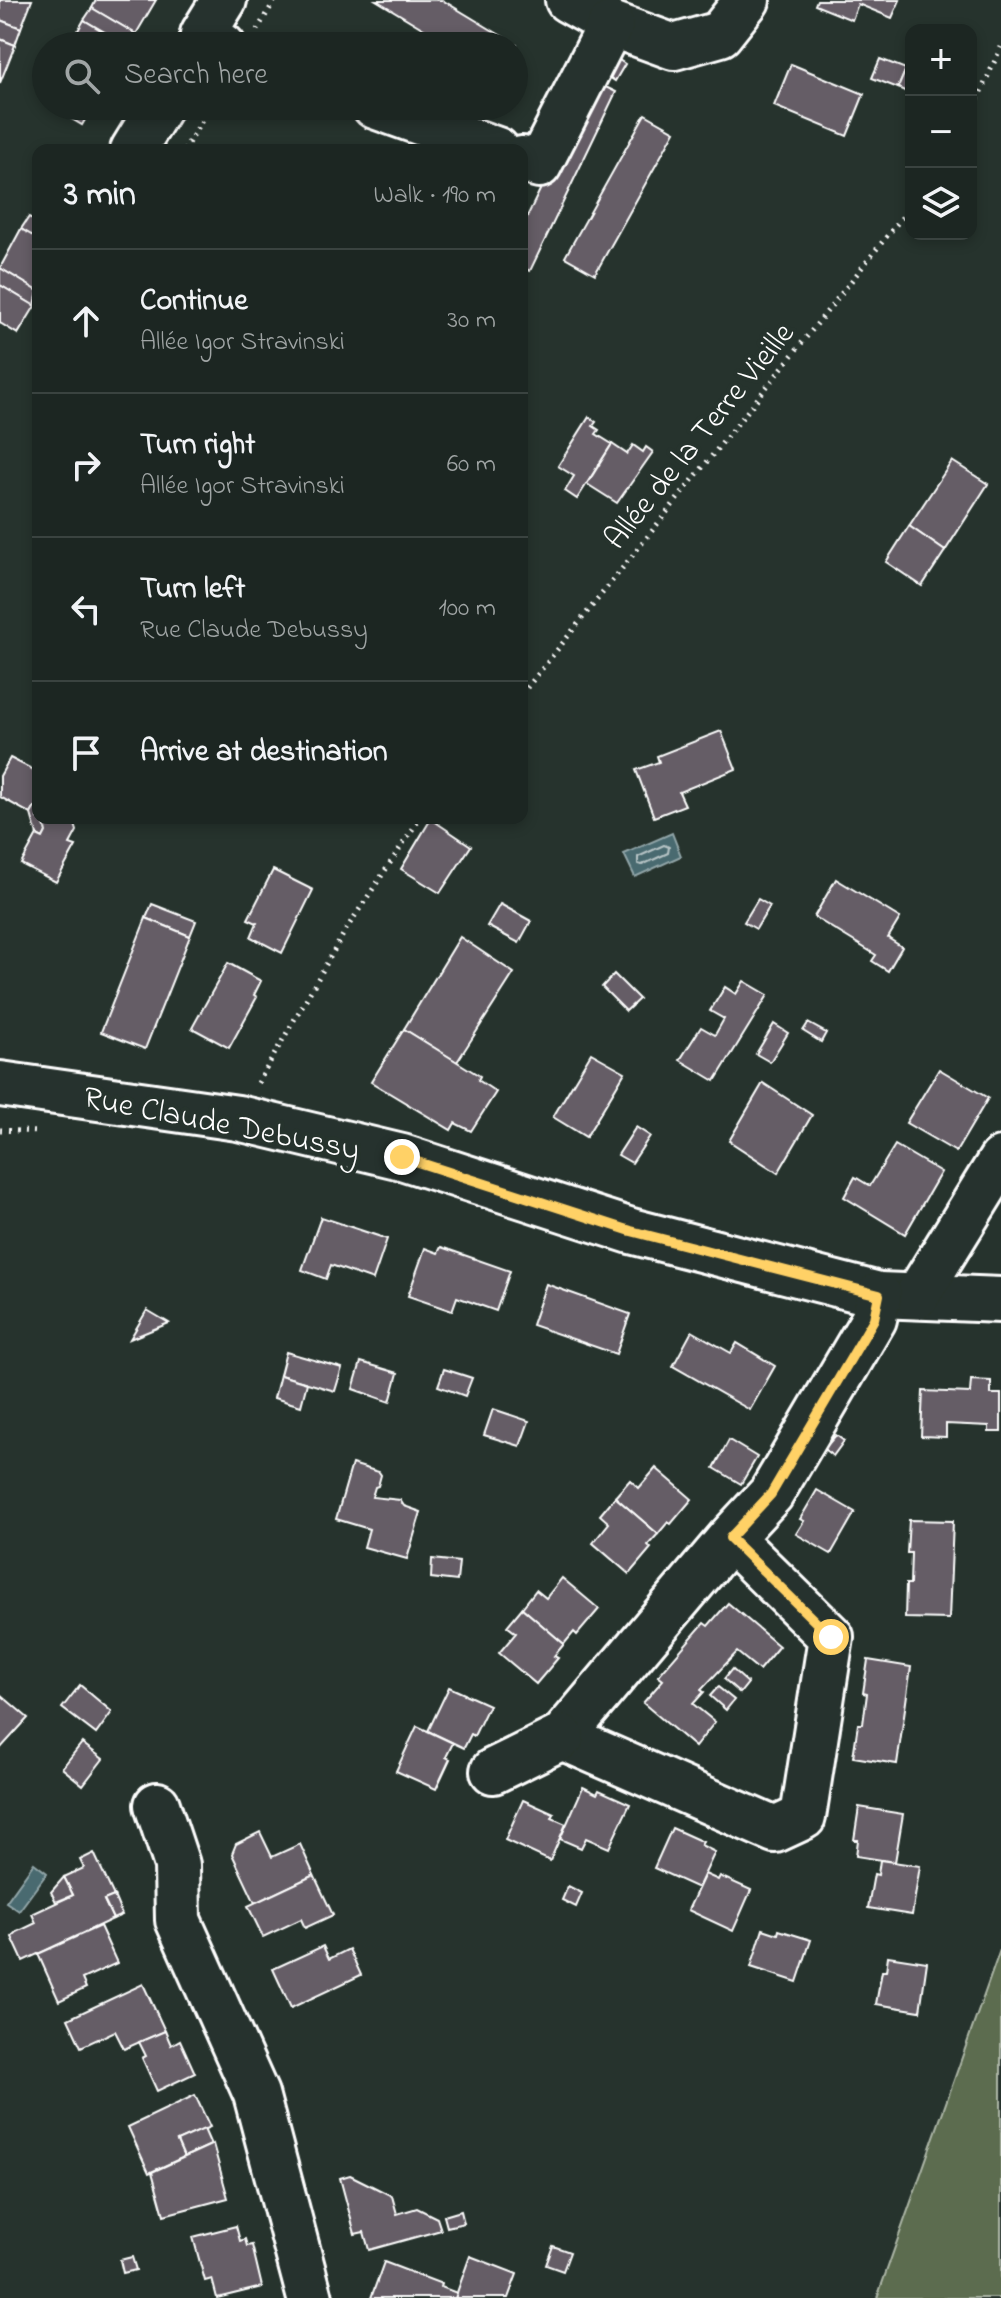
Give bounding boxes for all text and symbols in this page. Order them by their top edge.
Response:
map controls [905,24,977,240]
button: + [905,24,977,96]
search box [32,32,528,120]
icon: search [60,54,104,98]
text: Search here [124,54,268,98]
button: − [905,96,977,168]
button: layers [905,168,977,240]
text: 3 min [64,171,136,221]
text: Walk · 190 m [374,177,496,215]
text: Continue [140,280,248,324]
icon: ahead [64,299,108,343]
text: 30 m [447,302,496,340]
street label: Allée de la Terre Vieille [594,313,808,561]
text: Allée Igor Stravinski [140,324,345,362]
text: Turn right [140,424,255,468]
icon: right [64,443,108,487]
text: 60 m [447,446,496,484]
text: Allée Igor Stravinski [140,468,345,506]
text: Turn left [140,568,245,612]
icon: left [64,587,108,631]
text: 100 m [439,590,496,628]
text: Rue Claude Debussy [140,612,368,650]
icon: arrive [64,731,108,775]
text: Arrive at destination [140,731,388,775]
street label: Rue Claude Debussy [79,1076,363,1175]
route end [384,1139,420,1175]
route start [813,1619,849,1655]

